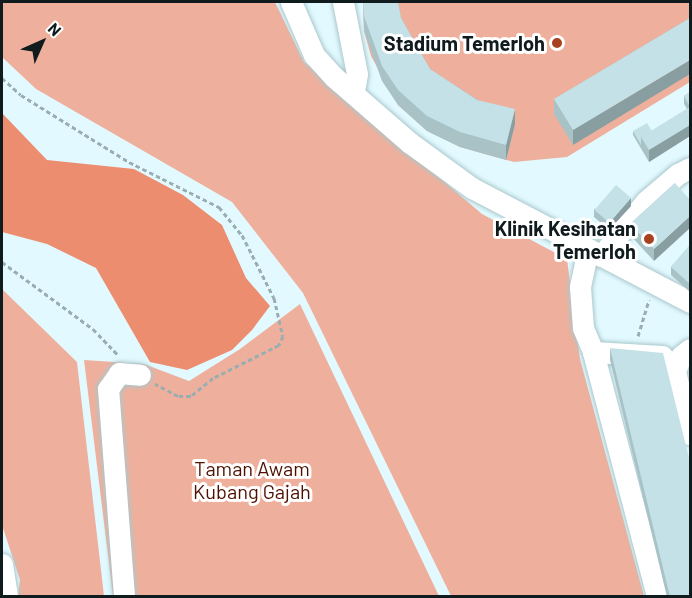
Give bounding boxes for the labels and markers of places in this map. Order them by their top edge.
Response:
place label: Stadium Temerloh [384,31,545,55]
marker: Stadium Temerloh [550,36,564,50]
place label: Klinik Kesihatan Temerloh [495,216,636,263]
marker: Klinik Kesihatan Temerloh [640,230,658,248]

